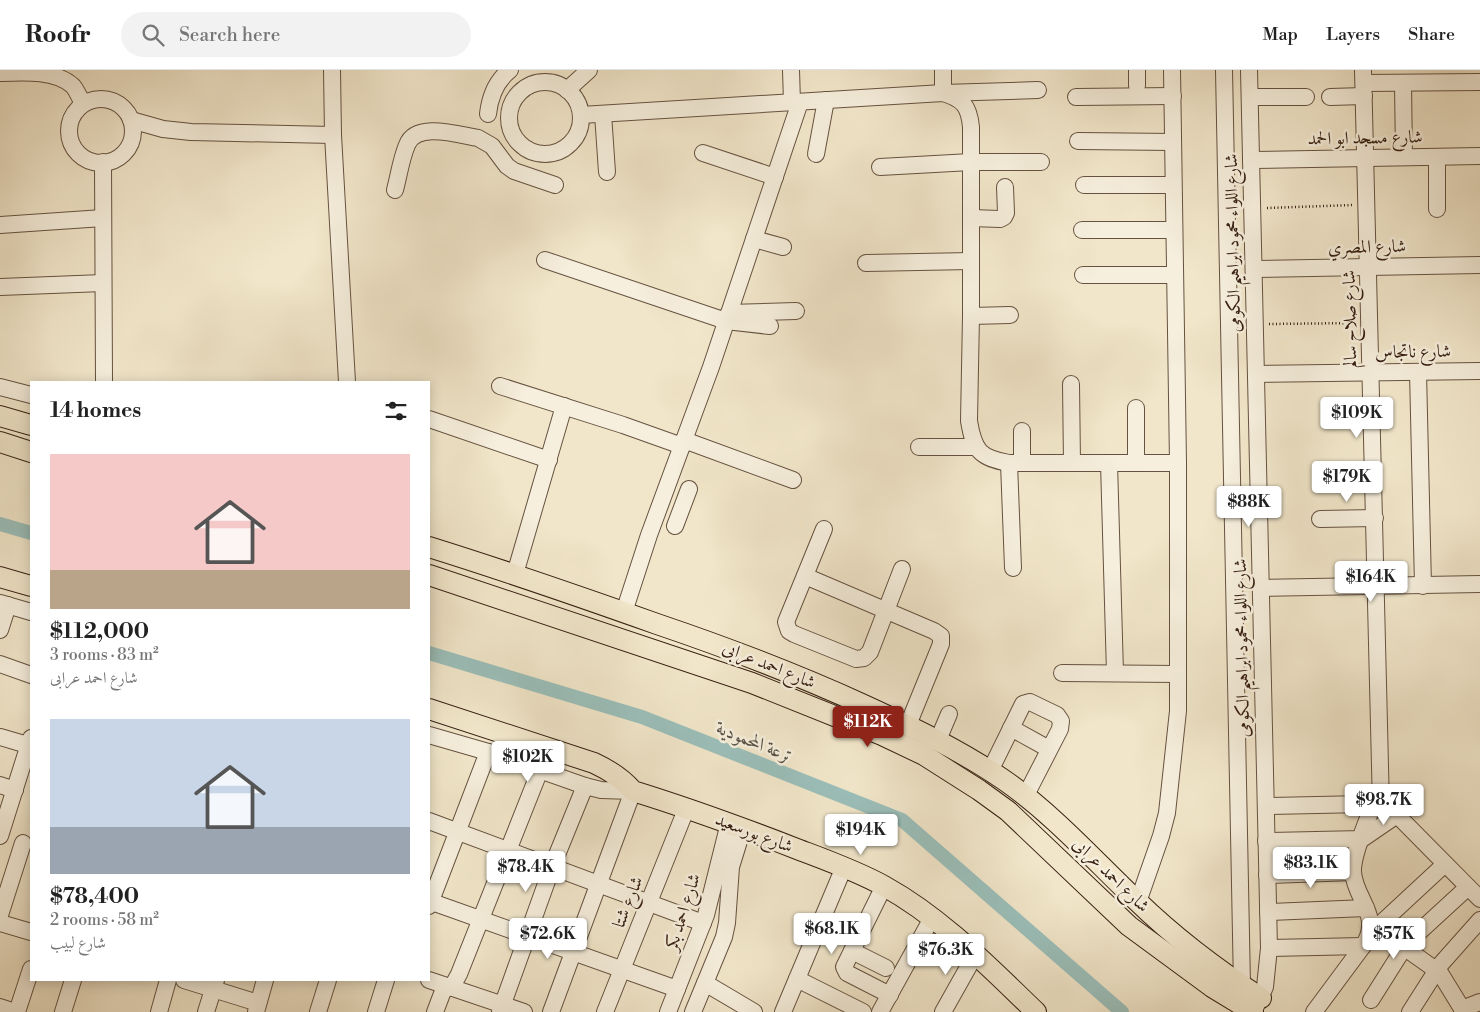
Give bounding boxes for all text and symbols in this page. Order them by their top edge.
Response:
search box [121,12,471,57]
text: Roofr [25,20,91,50]
icon: search [139,21,167,49]
text: Search here [179,23,280,47]
text: Map [1263,23,1298,46]
text: Layers [1326,23,1380,46]
text: Share [1408,23,1455,46]
street label: شارع مسجد ابو الحمد [1307,125,1423,154]
street label: شارع اللواء محمود ابراهيم الكومى [1220,153,1252,333]
street label: شارع المصري [1328,235,1406,262]
street label: شارع صلاح سالم [1338,270,1366,368]
street label: شارع ناتجاس [1375,340,1451,367]
pin: $109K [1322,396,1392,439]
icon: filters [382,397,410,425]
text: 14 homes [50,398,141,424]
text: $109K [1331,403,1383,423]
pin: $179K [1312,460,1382,503]
text: $179K [1323,467,1371,487]
pin: $88K [1219,486,1279,528]
icon: home [185,487,275,577]
text: $88K [1228,492,1270,512]
street label: شارع اللواء محمود ابراهيم الكومى [1229,558,1261,738]
pin: $164K [1336,560,1406,603]
text: $164K [1346,567,1396,587]
text: $112,000 [50,619,149,645]
street label: شارع احمد عرابى [718,636,819,697]
text: 3 rooms · 83 m² [50,645,159,665]
text: شارع احمد عرابى [50,668,137,688]
pin: $112K [833,706,903,748]
text: $112K [844,712,892,732]
water label: ترعة المحمودية [711,715,797,768]
pin: $102K [493,740,563,783]
text: $102K [502,747,554,767]
icon: home [185,752,275,842]
pin: $98.7K [1343,784,1425,826]
text: $98.7K [1356,790,1412,810]
street label: شارع بورسعيد [711,808,796,861]
pin: $194K [826,814,896,856]
text: $194K [836,820,886,840]
street label: شارع احمد عرابى [1066,833,1154,920]
pin: $83.1K [1270,846,1352,889]
pin: $78.4K [485,850,567,893]
text: $83.1K [1284,853,1338,873]
text: $78.4K [498,857,554,877]
street label: شارع احمد بكر [659,871,709,956]
street label: شارع شتا [607,873,652,932]
text: $78,400 [50,884,139,910]
text: 2 rooms · 58 m² [50,910,159,930]
pin: $68.1K [791,912,873,955]
pin: $72.6K [507,918,589,960]
pin: $57K [1364,918,1424,960]
text: $68.1K [805,919,859,939]
text: $72.6K [520,924,576,944]
text: $57K [1373,924,1415,944]
text: شارع لبيب [50,933,106,953]
pin: $76.3K [905,934,987,976]
text: $76.3K [918,940,974,960]

